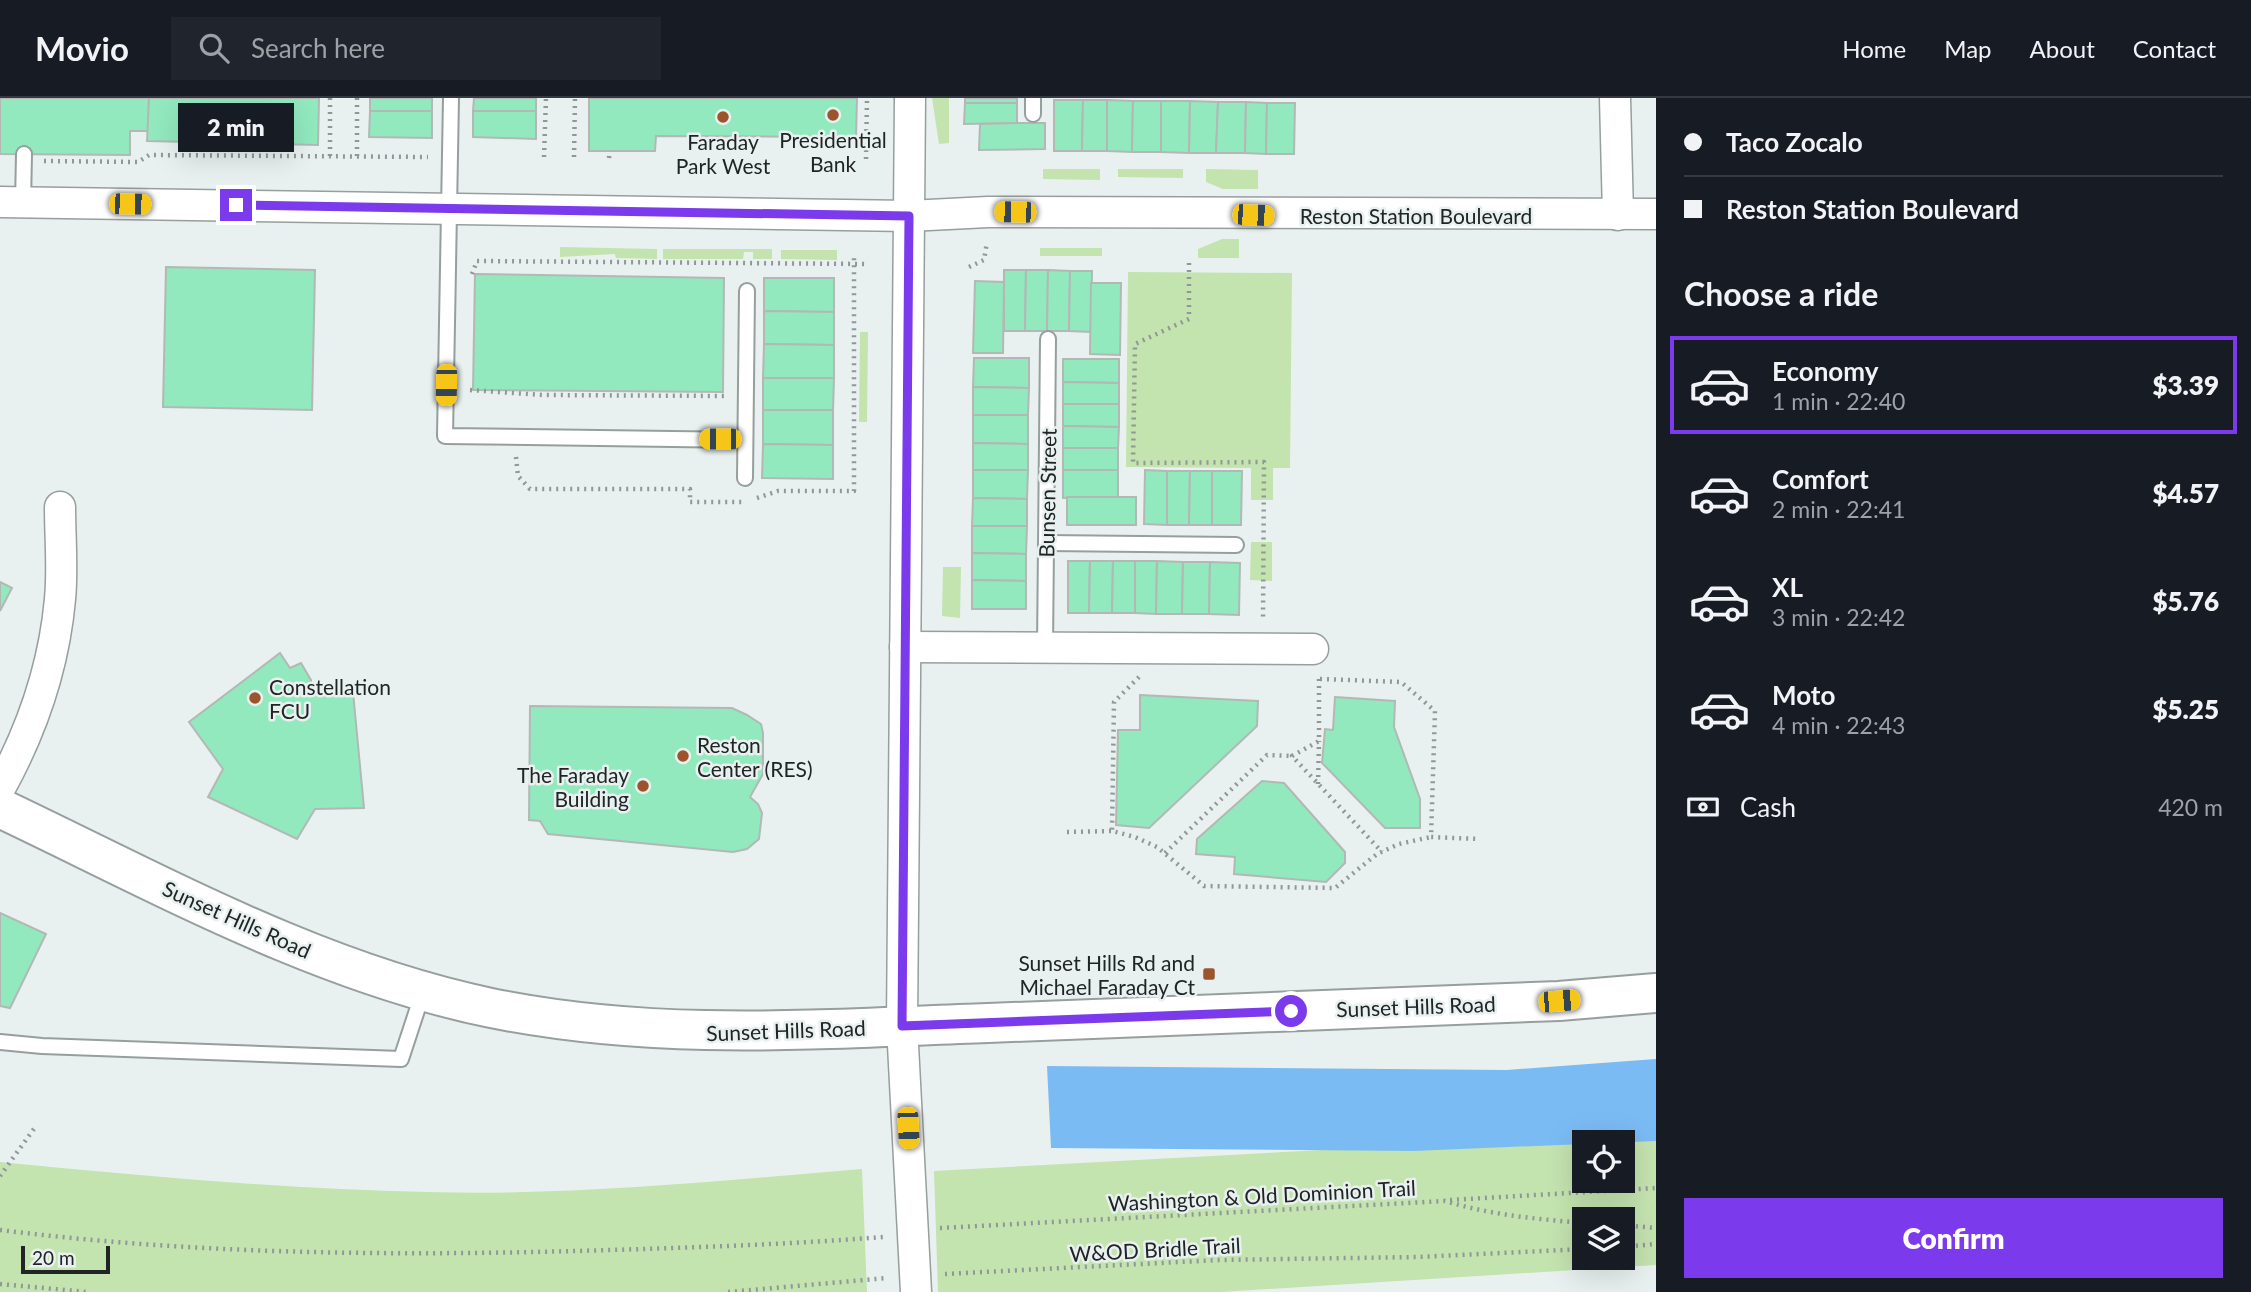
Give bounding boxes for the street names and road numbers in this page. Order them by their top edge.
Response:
street label: Reston Station Boulevard [1300,203,1532,228]
street label: Bunsen Street [1033,428,1061,558]
street label: Sunset Hills Road [159,875,315,963]
street label: Sunset Hills Road [1336,991,1496,1021]
street label: Sunset Hills Road [706,1015,866,1045]
street label: Washington & Old Dominion Trail [1107,1174,1417,1216]
street label: W&OD Bridle Trail [1069,1232,1241,1266]

